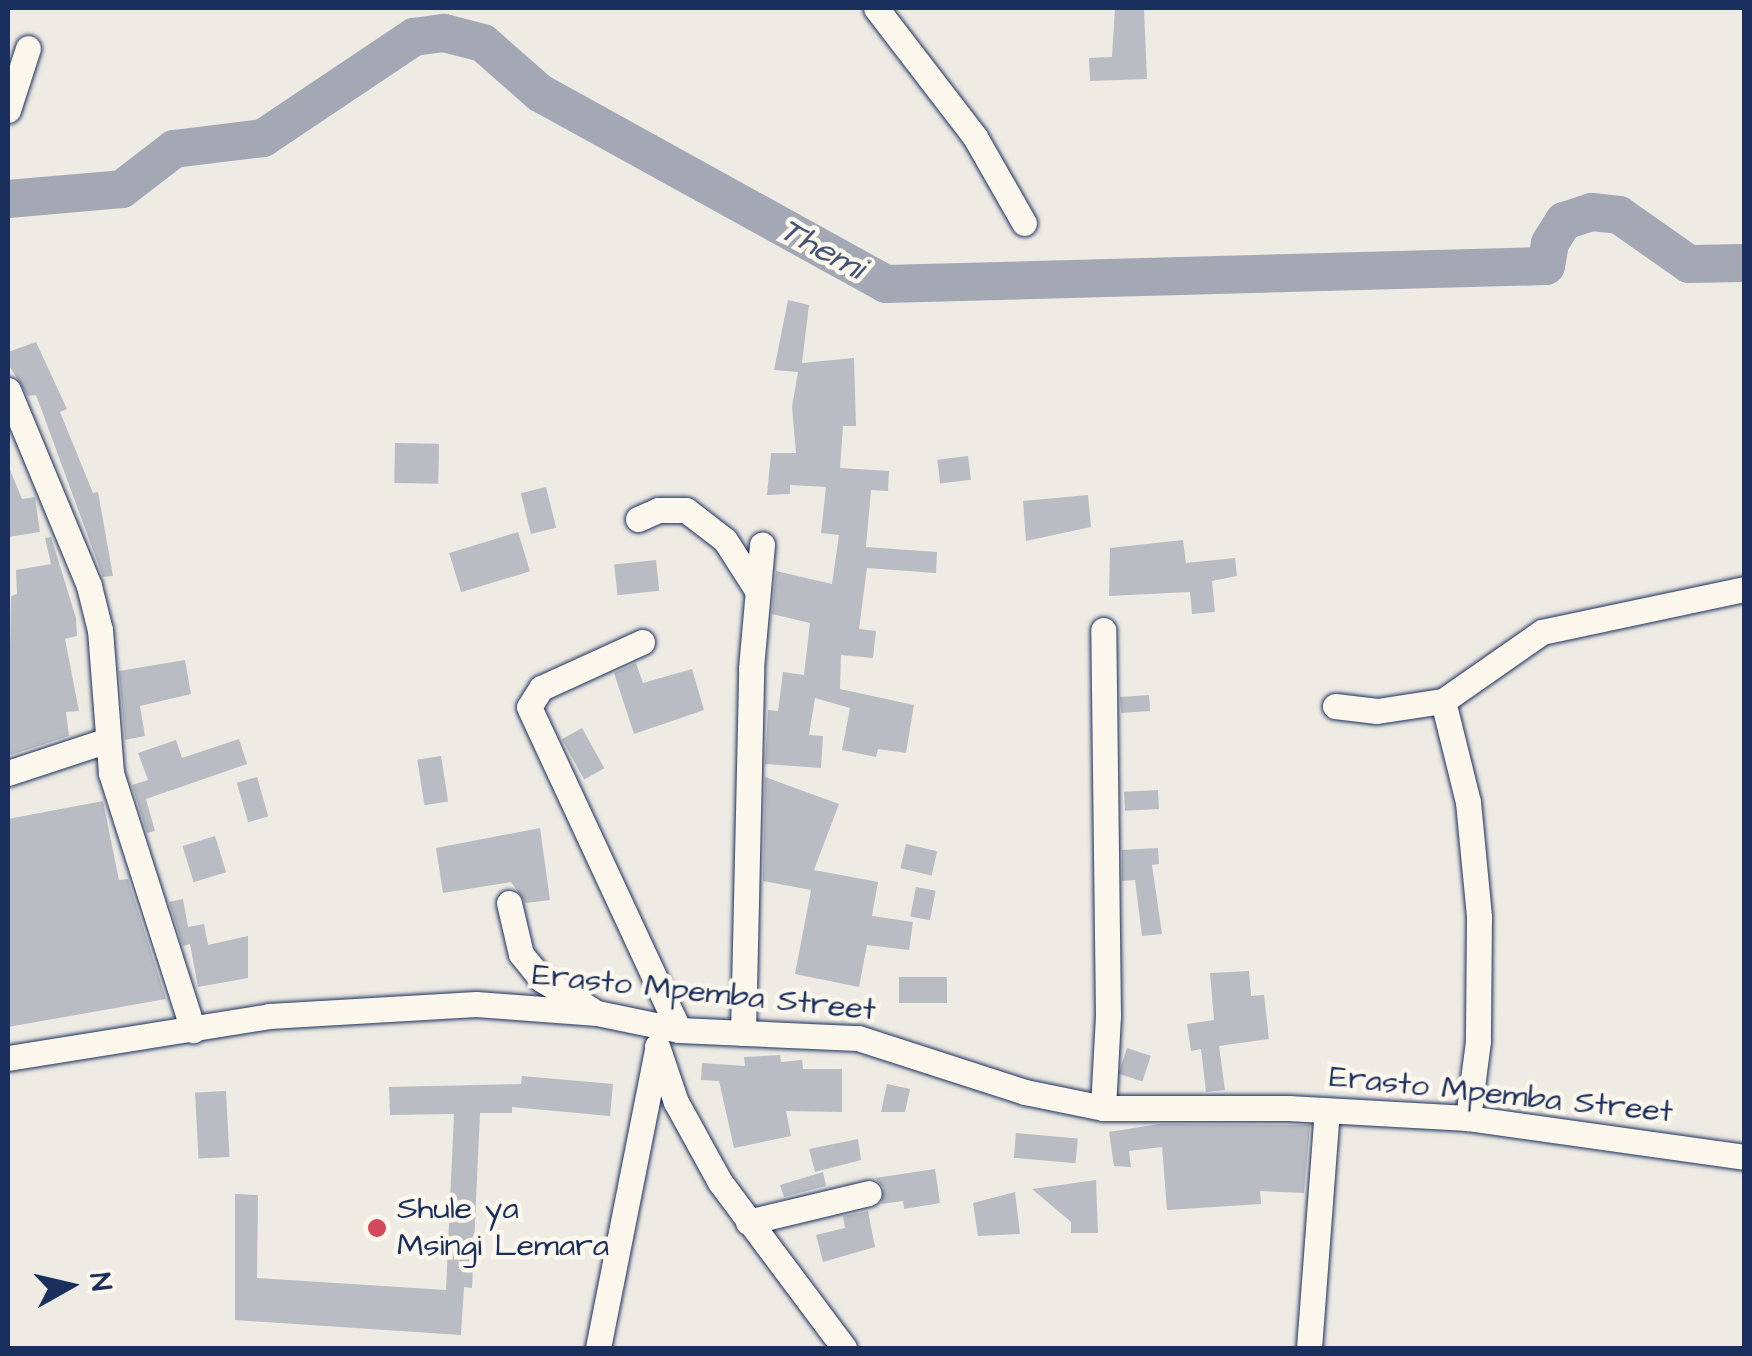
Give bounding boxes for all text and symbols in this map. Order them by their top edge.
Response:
water label: Themi [772,209,872,289]
street label: Erasto Mpemba Street [530,956,878,1030]
street label: Erasto Mpemba Street [1327,1058,1675,1132]
place label: Shule ya Msingi Lemara [397,1191,609,1266]
marker: Shule ya Msingi Lemara [366,1217,388,1239]
north arrow [20,1236,120,1336]
text: N [80,1270,121,1293]

